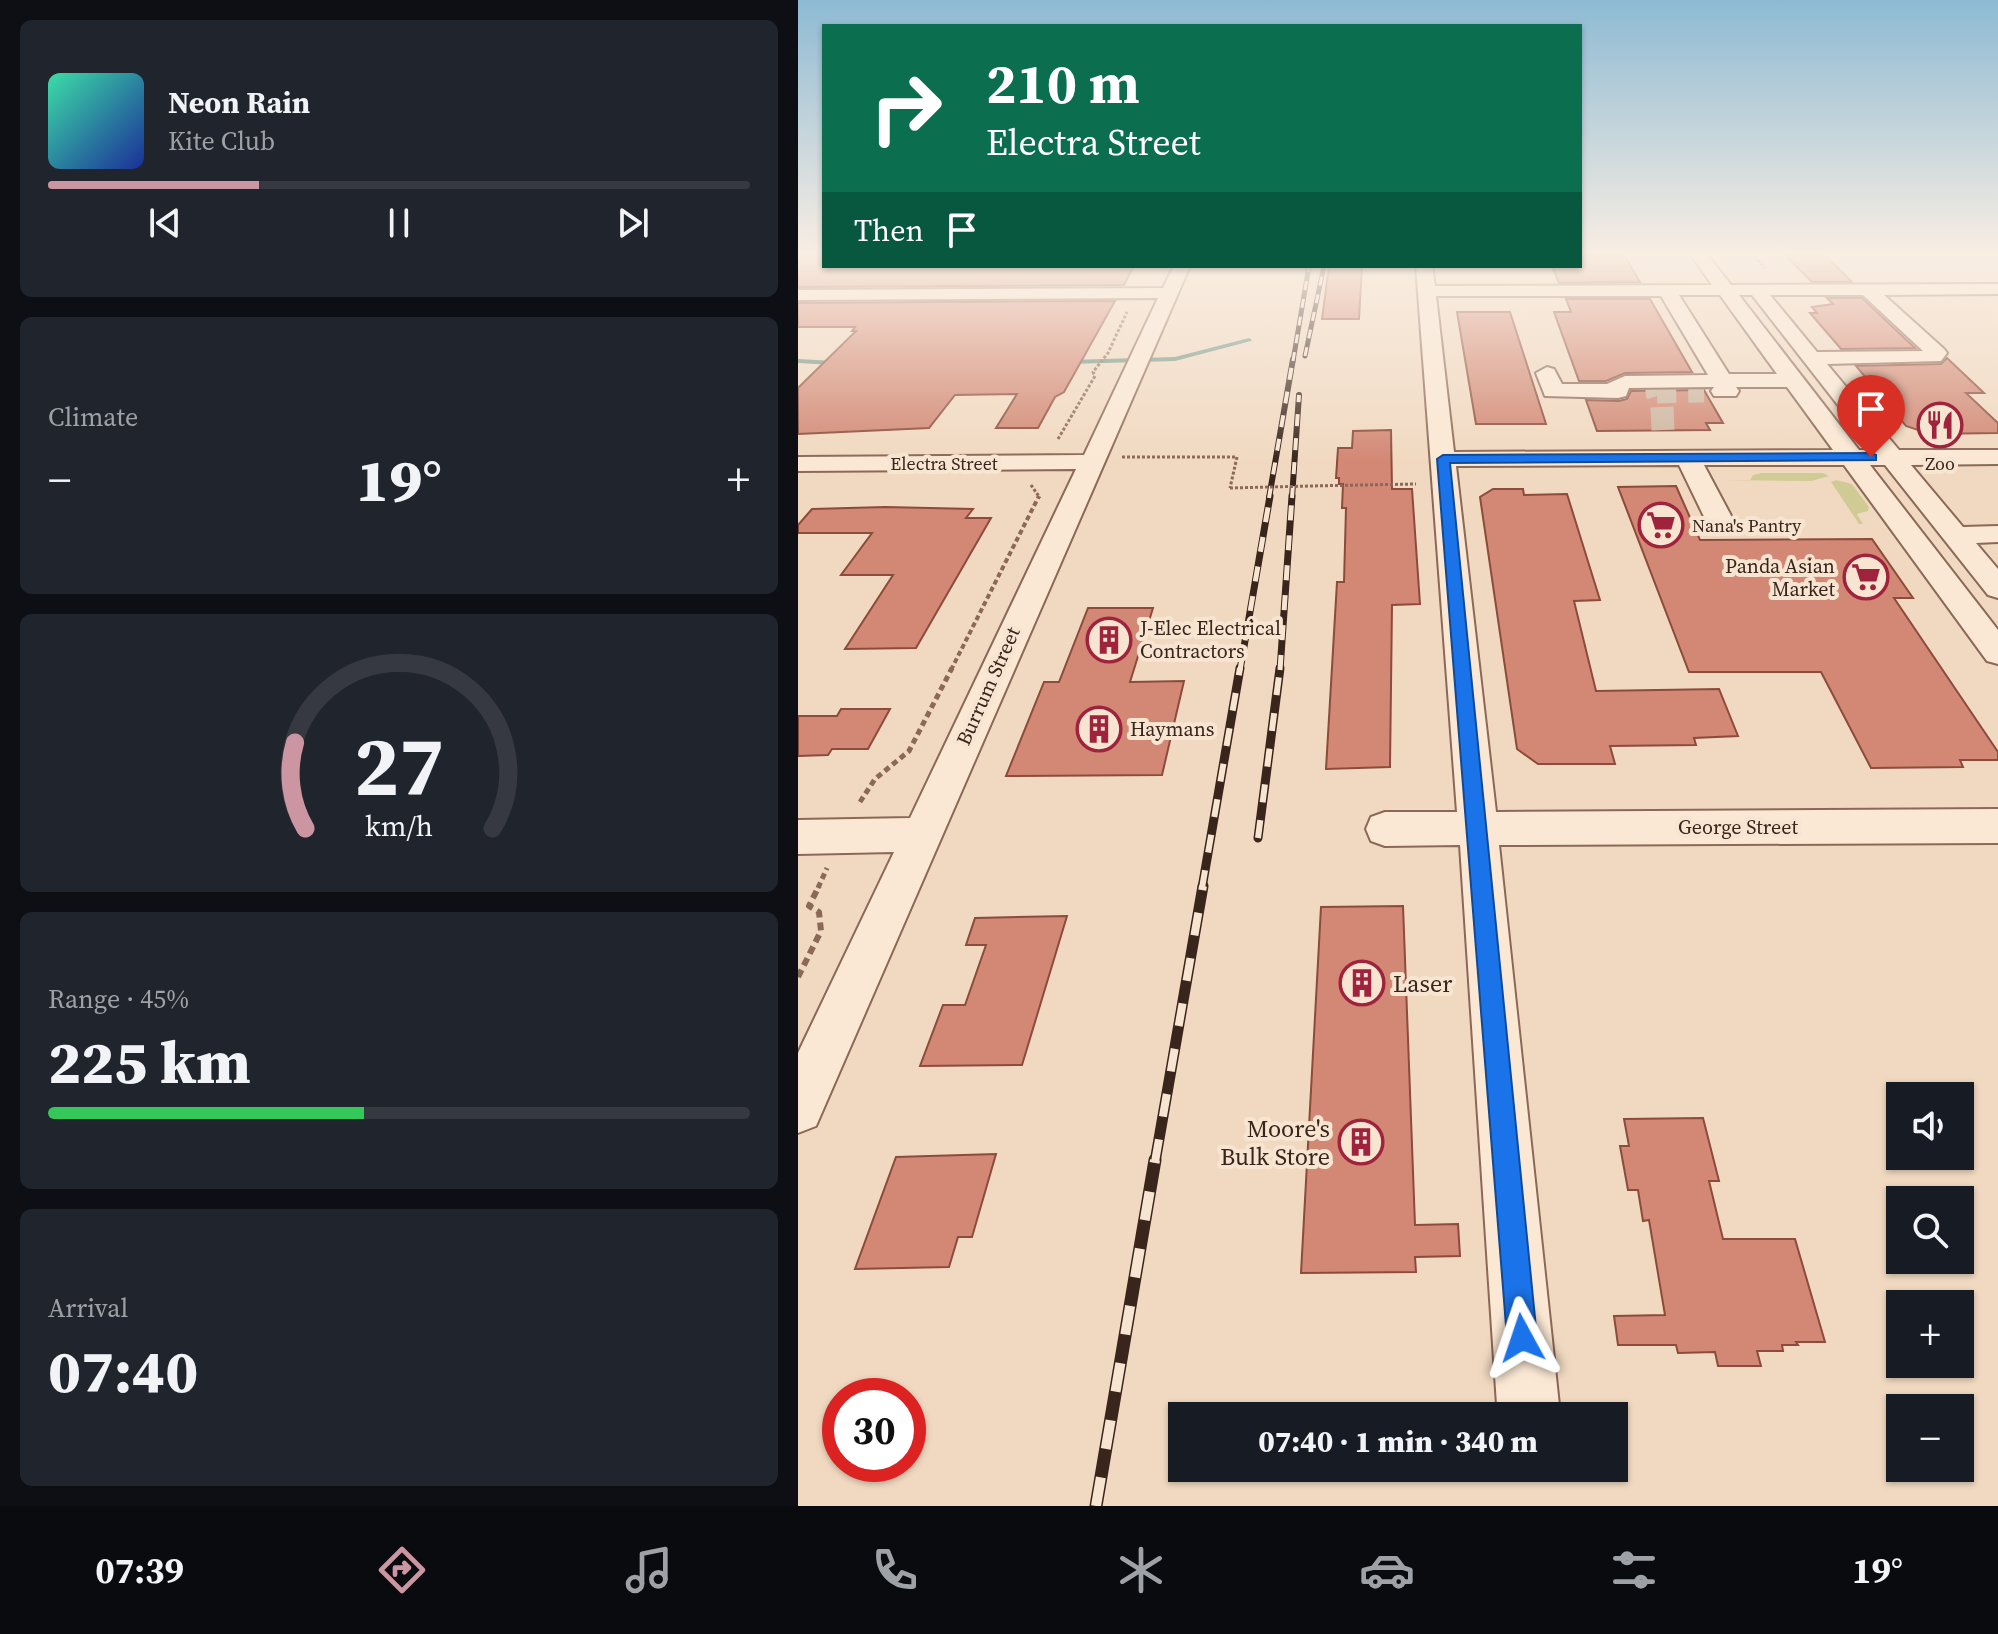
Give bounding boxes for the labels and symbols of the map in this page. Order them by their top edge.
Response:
pin [1837,375,1905,457]
restaurant icon: Zoo [1916,401,1964,449]
street label: Electra Street [890,451,998,476]
place label: Zoo [1925,451,1955,476]
supermarket icon: Nana's Pantry [1637,501,1685,549]
place label: Nana's Pantry [1692,513,1802,538]
place label: Panda Asian Market [1725,552,1835,603]
supermarket icon: Panda Asian Market [1842,553,1890,601]
place label: J-Elec Electrical Contractors [1139,614,1281,665]
building icon: J-Elec Electrical Contractors [1085,616,1133,664]
street label: Burrum Street [949,622,1027,750]
building icon: Haymans [1075,705,1123,753]
place label: Haymans [1130,715,1214,743]
street label: George Street [1678,813,1798,841]
building icon: Laser [1338,959,1386,1007]
place label: Laser [1393,967,1452,1000]
place label: Moore's Bulk Store [1220,1112,1330,1173]
building icon: Moore's Bulk Store [1337,1118,1385,1166]
position arrow [1480,1296,1564,1380]
speed limit sign: 30 [822,1378,926,1482]

